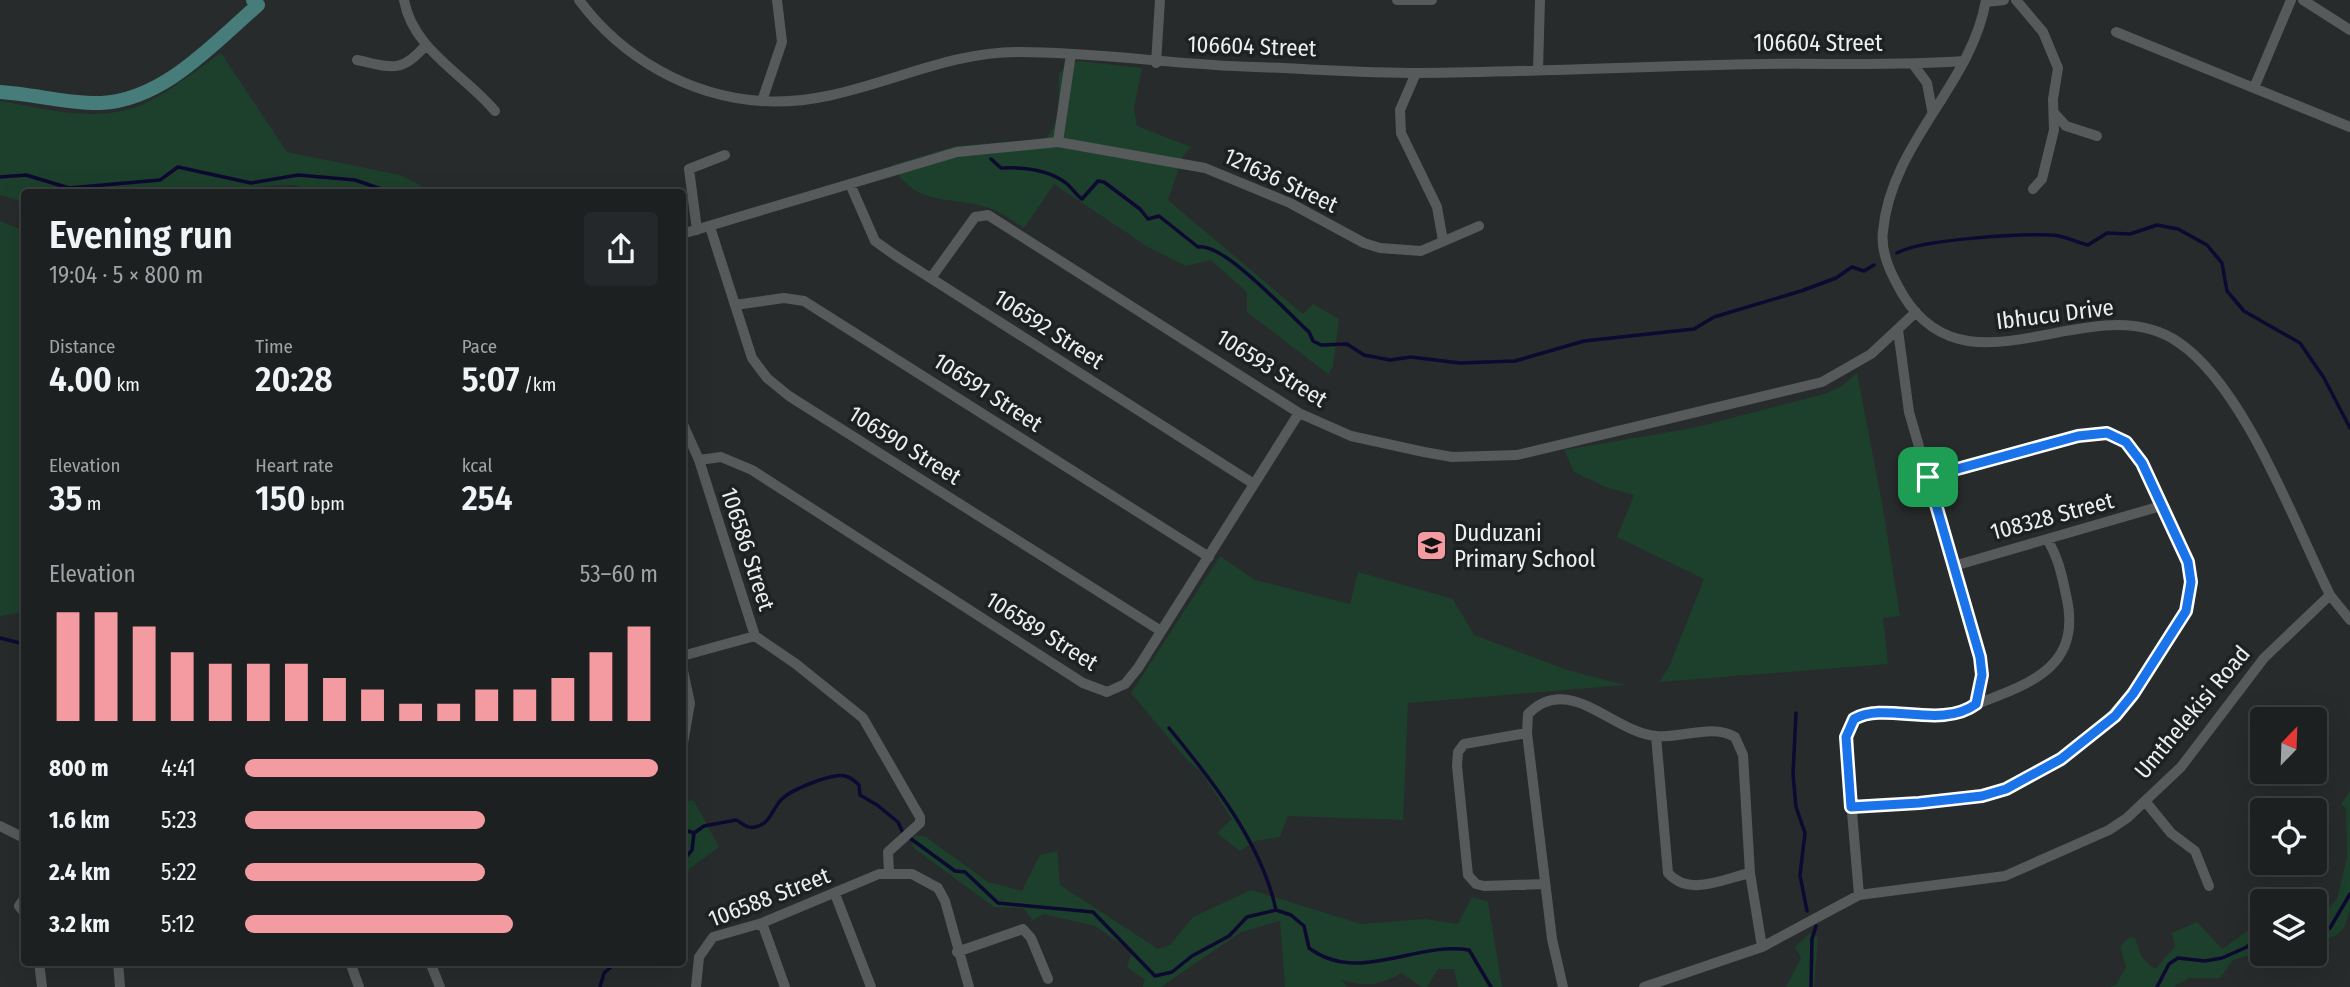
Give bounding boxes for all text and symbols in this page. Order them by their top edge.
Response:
street label: 106604 Street [1754,29,1883,57]
street label: 106604 Street [1187,30,1317,62]
street label: 121636 Street [1220,141,1343,219]
text: Evening run [49,212,233,258]
button: share [584,212,658,286]
text: 19:04 · 5 × 800 m [49,261,203,289]
street label: 106592 Street [989,283,1110,375]
street label: Ibhucu Drive [1995,293,2115,335]
street label: 106593 Street [1211,323,1333,413]
text: Distance [49,335,116,358]
text: Time [255,335,293,358]
text: Pace [462,335,497,358]
street label: 106591 Street [928,346,1048,438]
text: 4.00 [49,358,112,400]
text: 20:28 [255,358,333,400]
text: 5:07 [462,358,519,400]
text: km [112,373,140,396]
text: /km [519,373,556,396]
street label: 106590 Street [843,399,967,491]
pin [1898,447,1958,507]
text: Elevation [49,454,121,477]
text: Heart rate [255,454,333,477]
text: kcal [462,454,492,477]
icon: arrive [1909,458,1947,496]
text: 35 [49,477,82,519]
text: 150 [255,477,306,519]
text: 254 [462,477,512,519]
street label: 106586 Street [715,484,781,614]
street label: 108328 Street [1987,486,2117,546]
text: m [82,492,101,515]
text: bpm [306,492,345,515]
place label: Duduzani Primary School [1454,519,1596,573]
school or university icon: Duduzani Primary School [1414,529,1448,563]
text: Elevation [49,560,136,588]
text: 53–60 m [580,560,658,588]
street label: 106589 Street [981,585,1104,677]
street label: Umthelekisi Road [2128,640,2256,784]
north arrow [2250,707,2328,784]
map controls [2250,707,2327,966]
text: 800 m [49,754,109,782]
text: 4:41 [161,754,196,782]
button: locate [2250,798,2327,875]
text: 1.6 km [49,806,110,834]
text: 5:23 [161,806,197,834]
text: 2.4 km [49,858,110,886]
text: 5:22 [161,858,197,886]
street label: 106588 Street [704,861,834,933]
button: layers [2250,889,2327,966]
text: 3.2 km [49,910,110,938]
text: 5:12 [161,910,195,938]

